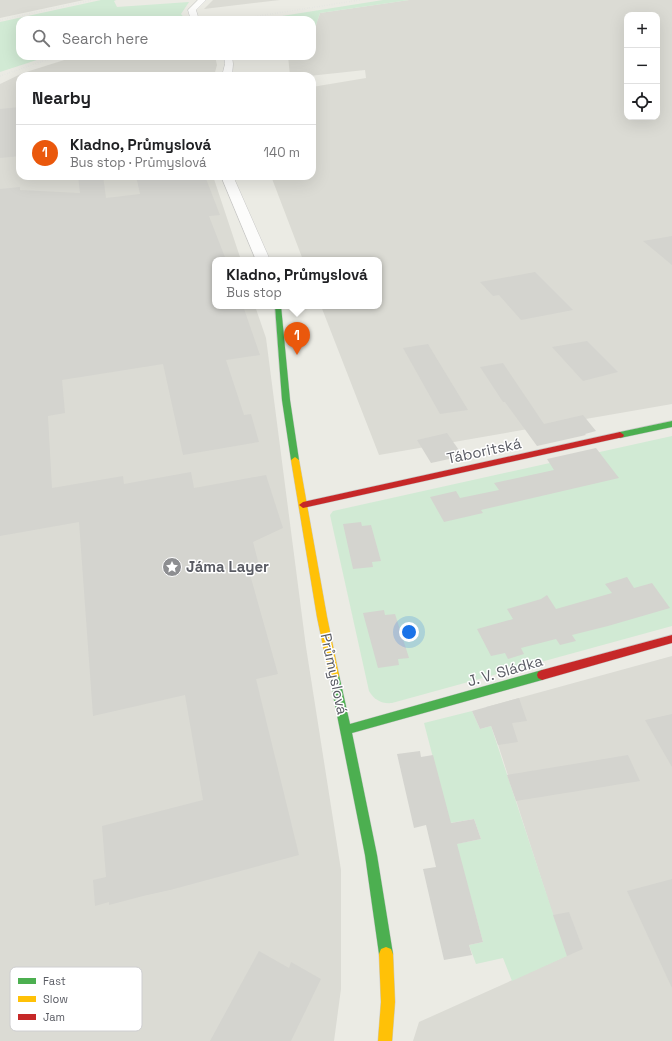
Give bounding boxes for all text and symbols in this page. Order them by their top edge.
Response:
map controls [624,12,660,120]
button: + [624,12,660,48]
search box [16,16,316,60]
icon: search [30,27,52,49]
text: Search here [62,29,148,48]
button: − [624,48,660,84]
button: locate [624,84,660,120]
text: Nearby [32,87,91,109]
text: Kladno, Průmyslová [70,135,211,154]
text: 1 [42,144,48,161]
text: 140 m [264,144,300,161]
text: Bus stop · Průmyslová [70,154,207,171]
popup [212,257,382,309]
text: Kladno, Průmyslová [226,265,368,284]
text: Bus stop [226,284,282,301]
pin: 1 [284,322,310,355]
street label: Táboritská [445,433,523,468]
place icon: Jáma Layer [161,556,183,578]
place label: Jáma Layer [186,557,269,576]
your location [399,622,419,642]
street label: Průmyslová [317,631,352,717]
street label: J. V. Sládka [465,651,545,690]
legend [10,967,142,1031]
text: Fast [43,974,66,988]
text: Slow [43,992,68,1006]
text: Jam [43,1010,65,1024]

